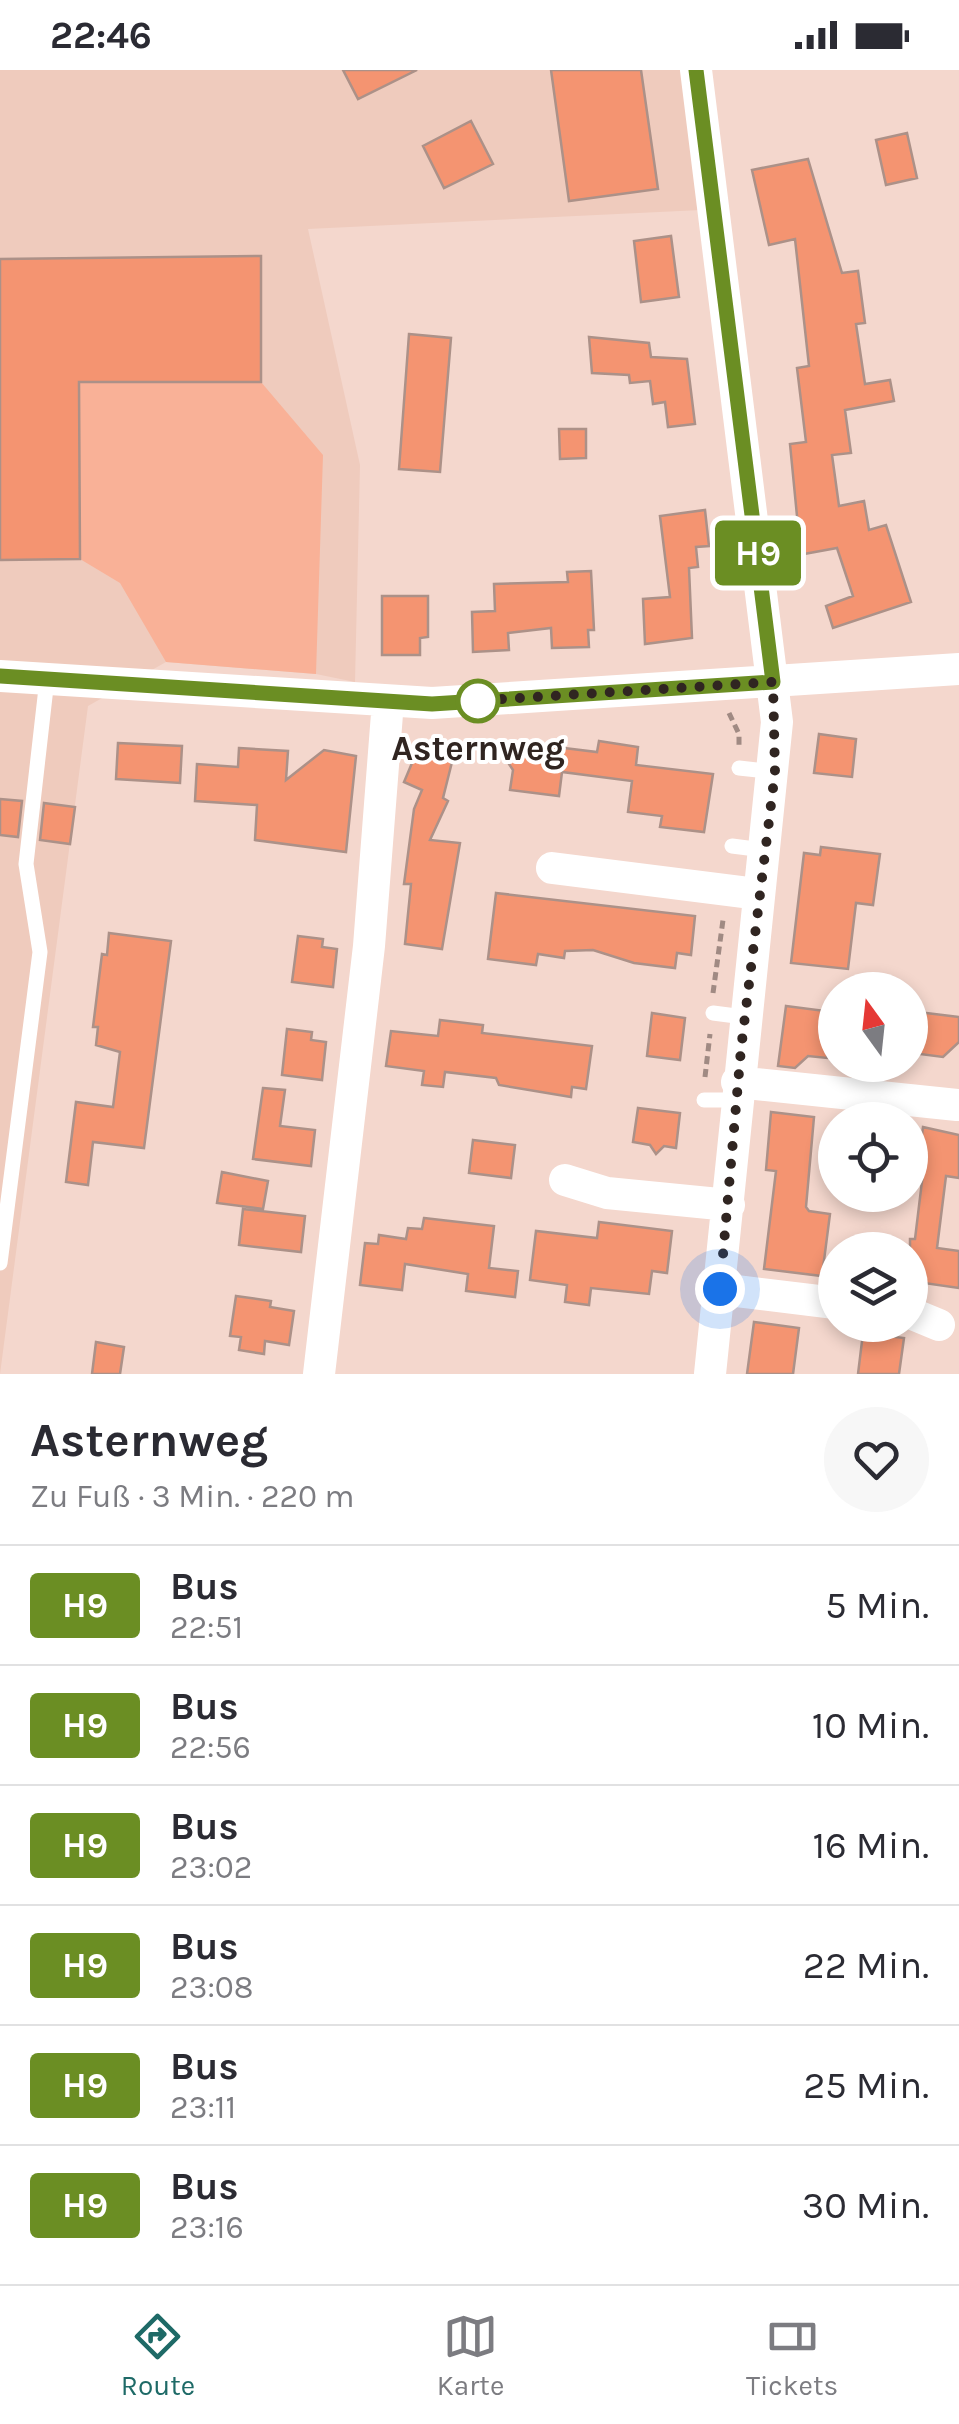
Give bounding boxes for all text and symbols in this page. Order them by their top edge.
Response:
text: 22:46 [50,13,152,58]
line badge: H9 [713,520,803,586]
text: H9 [735,533,781,574]
marker: Asternweg [457,680,499,722]
place label: Asternweg [391,728,565,770]
north arrow [818,972,928,1082]
map controls [818,972,928,1342]
button: locate [818,1102,928,1212]
button: layers [818,1232,928,1342]
your location [695,1264,745,1314]
button: heart [824,1407,929,1512]
text: Asternweg [30,1412,268,1468]
text: Zu Fuß · 3 Min. · 220 m [30,1478,355,1515]
text: Bus [170,1564,239,1609]
text: 5 Min. [825,1583,929,1628]
text: H9 [62,1585,108,1626]
text: 22:51 [170,1609,243,1646]
text: Bus [170,1684,239,1729]
text: 10 Min. [812,1703,929,1748]
text: H9 [62,1705,108,1746]
text: 22:56 [170,1729,251,1766]
text: Bus [170,1804,239,1849]
text: 16 Min. [812,1823,929,1868]
text: H9 [62,1825,108,1866]
text: 23:02 [170,1849,252,1886]
text: Bus [170,1924,239,1969]
text: 22 Min. [803,1943,929,1988]
text: H9 [62,1945,108,1986]
text: 23:08 [170,1969,253,2006]
text: Bus [170,2044,239,2089]
text: 25 Min. [803,2063,929,2108]
text: H9 [62,2065,108,2106]
text: 23:11 [170,2089,236,2126]
text: Bus [170,2164,239,2209]
text: 30 Min. [802,2183,929,2228]
text: H9 [62,2185,108,2226]
text: 23:16 [170,2209,244,2246]
tab: Route [121,2309,195,2402]
tab: Karte [437,2309,504,2402]
tab: Tickets [746,2309,838,2402]

